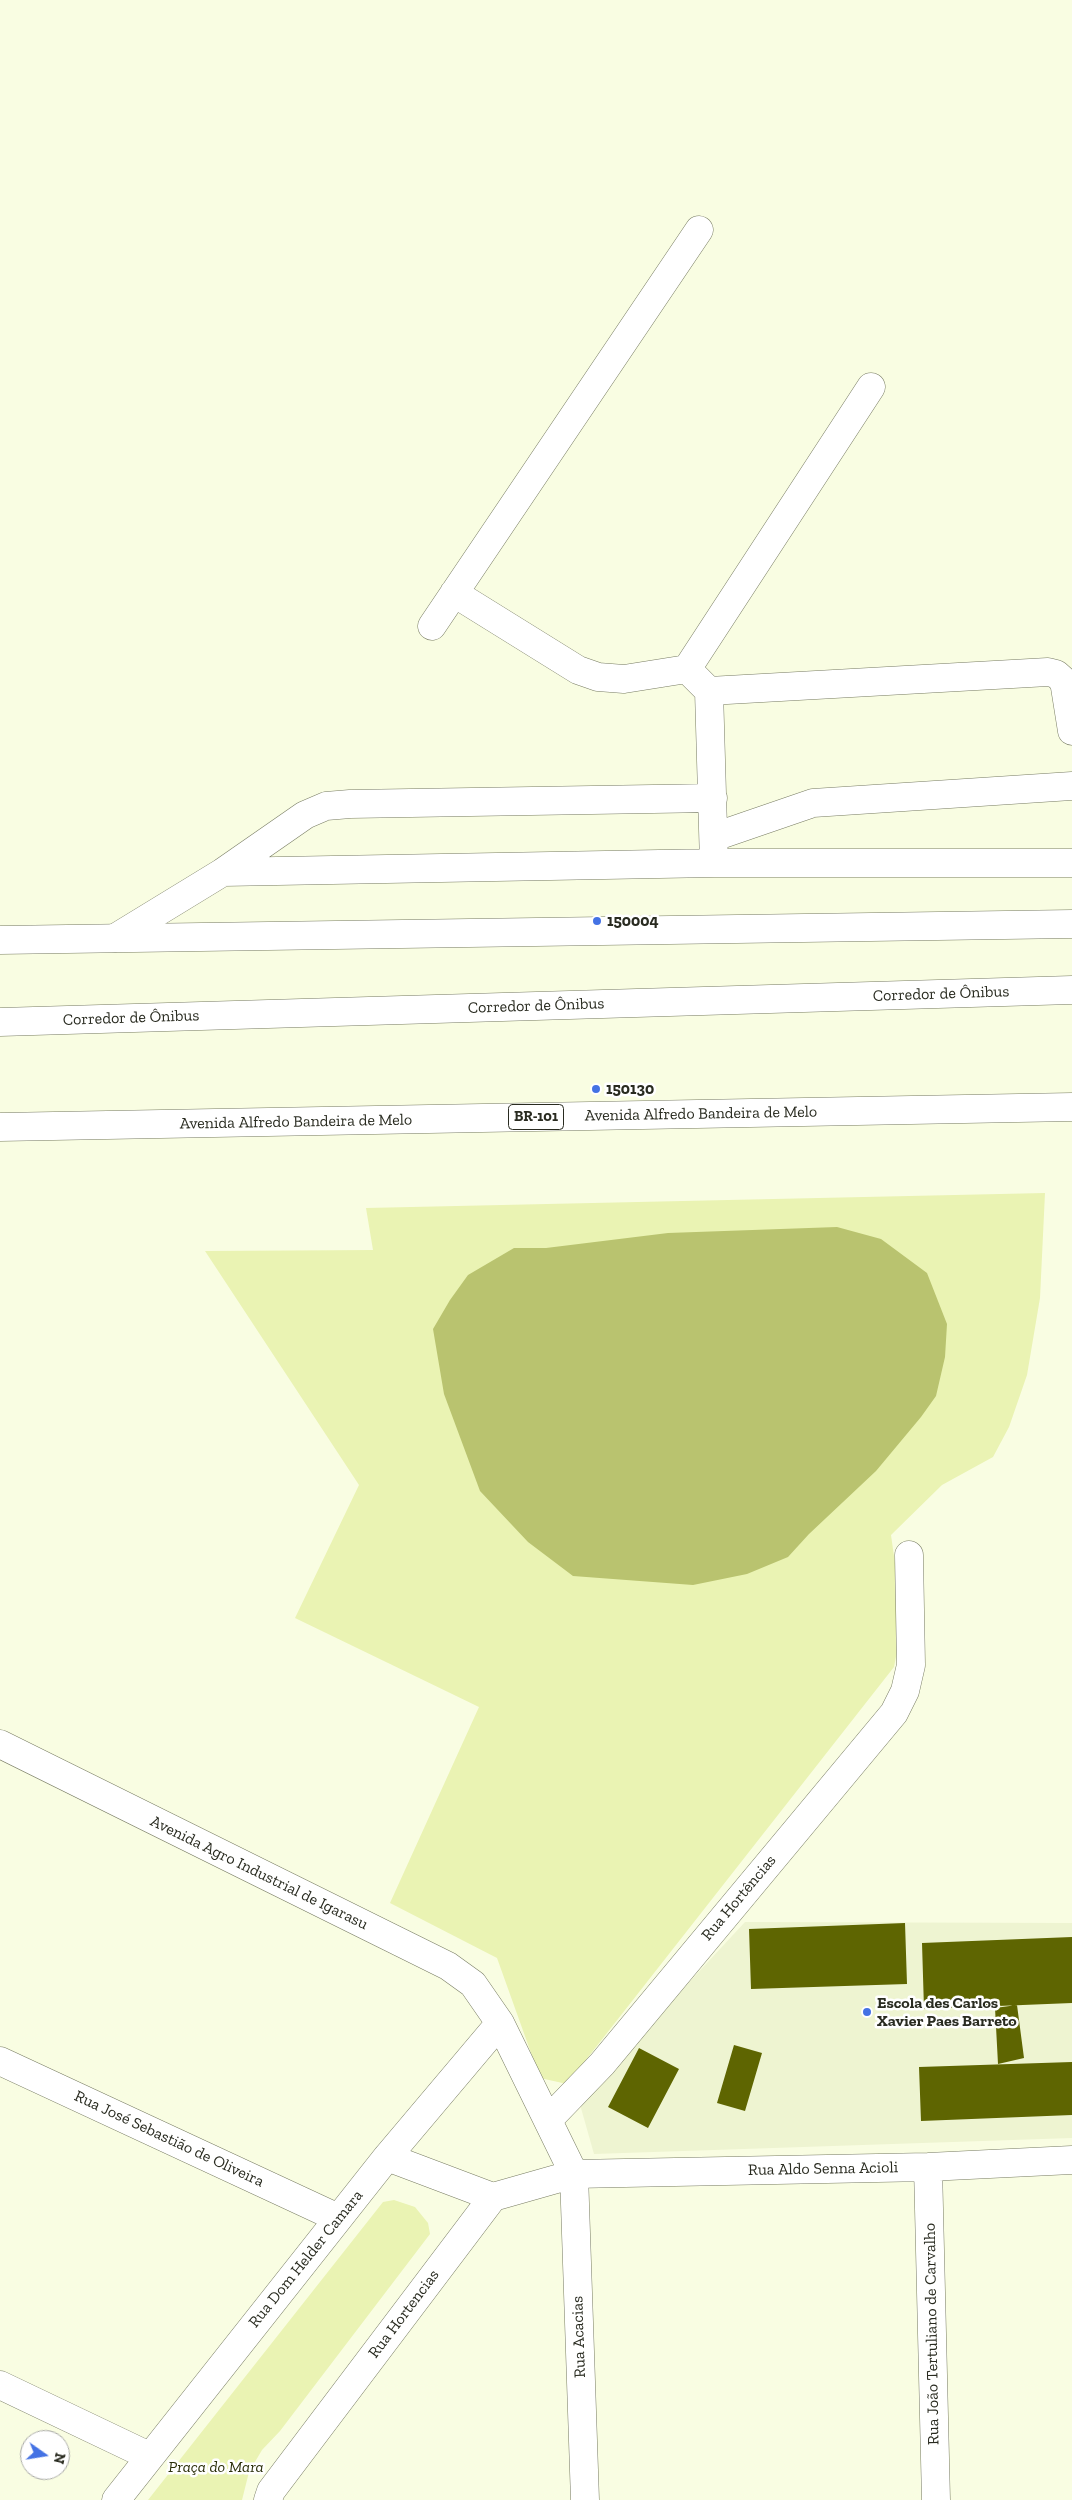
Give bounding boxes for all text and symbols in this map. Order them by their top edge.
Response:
place label: 150004 [607,911,659,931]
marker: 150004 [591,915,603,927]
street label: Corredor de Ônibus [872,982,1010,1006]
street label: Corredor de Ônibus [467,994,605,1018]
street label: Corredor de Ônibus [62,1006,200,1030]
place label: 150130 [606,1079,654,1099]
marker: 150130 [590,1083,602,1095]
street label: Avenida Alfredo Bandeira de Melo [585,1102,817,1126]
road number: BR-101 [508,1104,564,1130]
street label: Avenida Alfredo Bandeira de Melo [180,1110,412,1134]
street label: Avenida Agro Industrial de Igarasu [147,1812,371,1934]
street label: Rua Hortências [698,1851,780,1945]
place label: Escola des Carlos Xavier Paes Barreto [877,1993,1017,2031]
marker: Escola des Carlos Xavier Paes Barreto [861,2006,873,2018]
street label: Rua José Sebastião de Oliveira [71,2087,267,2191]
street label: Rua Aldo Senna Acioli [748,2158,898,2180]
street label: Rua Dom Helder Camara [245,2186,367,2332]
street label: Rua João Tertuliano de Carvalho [920,2223,944,2445]
street label: Rua Hortencias [364,2266,444,2362]
street label: Rua Acacias [568,2296,590,2378]
north arrow [20,2430,70,2480]
text: N [50,2451,69,2465]
park label: Praça do Mara [168,2457,264,2477]

